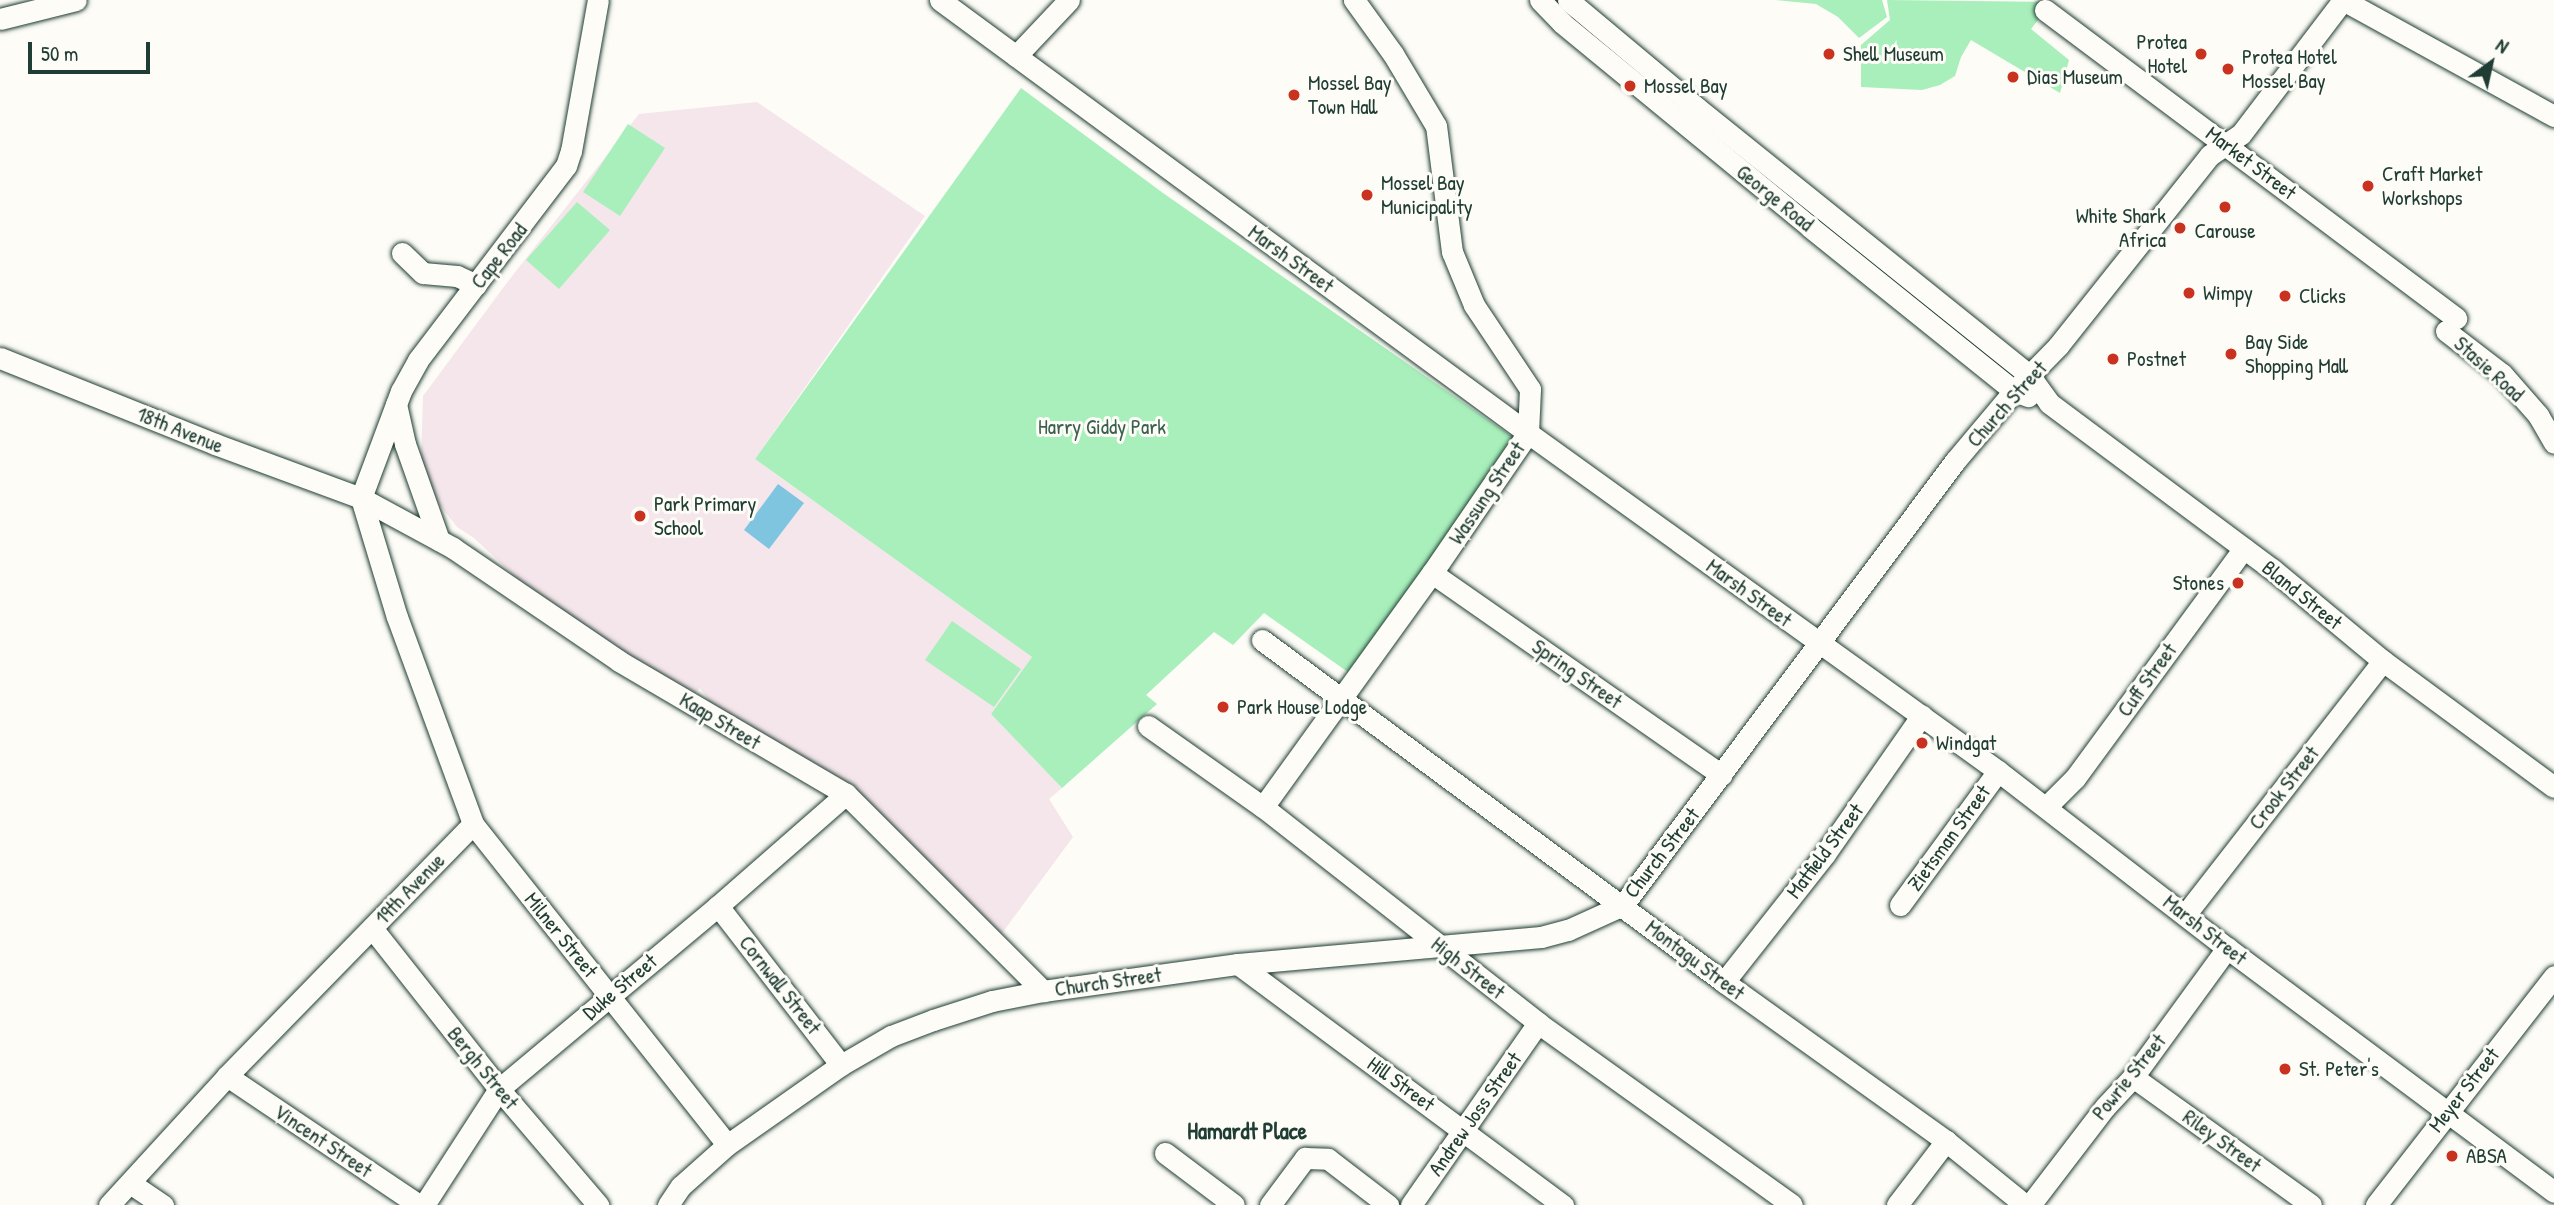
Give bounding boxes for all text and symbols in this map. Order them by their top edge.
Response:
scale bar [32,28,154,72]
north arrow [2456,28,2526,98]
place label: Protea Hotel [2137,29,2187,79]
text: N [2491,32,2514,59]
text: 50 m [41,39,78,68]
place label: Shell Museum [1843,41,1944,67]
place label: Protea Hotel Mossel Bay [2242,44,2337,94]
marker: Shell Museum [1821,46,1837,62]
marker: Protea Hotel [2193,46,2209,62]
marker: Protea Hotel Mossel Bay [2220,61,2236,77]
place label: Dias Museum [2027,64,2123,90]
marker: Dias Museum [2005,69,2021,85]
place label: Mossel Bay Town Hall [1308,70,1392,120]
place label: Mossel Bay [1644,73,1728,99]
marker: Mossel Bay [1622,78,1638,94]
marker: Mossel Bay Town Hall [1286,87,1302,103]
street label: Market Street [2201,121,2301,205]
street label: George Road [1731,159,1819,237]
place label: Craft Market Workshops [2382,161,2483,211]
place label: Mossel Bay Municipality [1381,170,1473,220]
marker: Craft Market Workshops [2360,178,2376,194]
marker: Mossel Bay Municipality [1359,187,1375,203]
marker: Carouse [2217,199,2233,215]
place label: White Shark Africa [2076,203,2166,253]
street label: Cape Road [466,218,532,294]
place label: Carouse [2194,218,2256,244]
street label: Marsh Street [1243,220,1339,298]
marker: White Shark Africa [2172,220,2188,236]
place label: Wimpy [2203,280,2253,306]
place label: Clicks [2299,283,2346,309]
marker: Wimpy [2181,285,2197,301]
marker: Clicks [2277,288,2293,304]
place label: Bay Side Shopping Mall [2245,329,2348,379]
street label: Stasie Road [2449,331,2529,407]
place label: Postnet [2127,346,2186,372]
marker: Bay Side Shopping Mall [2223,346,2239,362]
marker: Postnet [2105,351,2121,367]
street label: Church Street [1962,356,2052,452]
street label: 18th Avenue [133,401,227,459]
park label: Harry Giddy Park [1038,414,1166,440]
street label: Wassung Street [1443,437,1531,549]
place label: Park Primary School [654,491,756,541]
marker: Park Primary School [632,508,648,524]
street label: Marsh Street [1701,554,1797,632]
street label: Bland Street [2257,555,2347,635]
place label: Stones [2173,570,2224,596]
marker: Stones [2230,575,2246,591]
street label: Spring Street [1527,634,1627,714]
street label: Cuff Street [2112,638,2182,722]
street label: Kaap Street [675,687,765,755]
place label: Park House Lodge [1237,694,1367,720]
marker: Park House Lodge [1215,699,1231,715]
place label: Windgat [1936,730,1996,756]
marker: Windgat [1914,735,1930,751]
street label: Crook Street [2244,741,2324,835]
street label: Zietsman Street [1902,780,1996,896]
street label: Matfield Street [1781,799,1869,903]
street label: Church Street [1619,803,1705,903]
street label: 19th Avenue [370,848,450,930]
street label: Milner Street [519,887,603,983]
street label: Marsh Street [2158,889,2252,971]
street label: Montagu Street [1641,915,1749,1005]
street label: Cornwall Street [734,931,826,1039]
street label: High Street [1426,931,1510,1005]
street label: Duke Street [578,949,662,1025]
street label: Church Street [1053,962,1163,1002]
street label: Bergh Street [442,1022,524,1114]
street label: Powrie Street [2087,1029,2171,1125]
street label: Meyer Street [2423,1043,2505,1137]
street label: Andrew Joss Street [1423,1047,1527,1181]
street label: Hill Street [1362,1051,1440,1117]
place label: St. Peter's [2299,1056,2379,1082]
marker: St. Peter's [2277,1061,2293,1077]
street label: Vincent Street [269,1099,377,1183]
street label: Riley Street [2178,1104,2266,1178]
district label: Hamardt Place [1187,1117,1307,1145]
place label: ABSA [2466,1143,2507,1169]
marker: ABSA [2444,1148,2460,1164]

